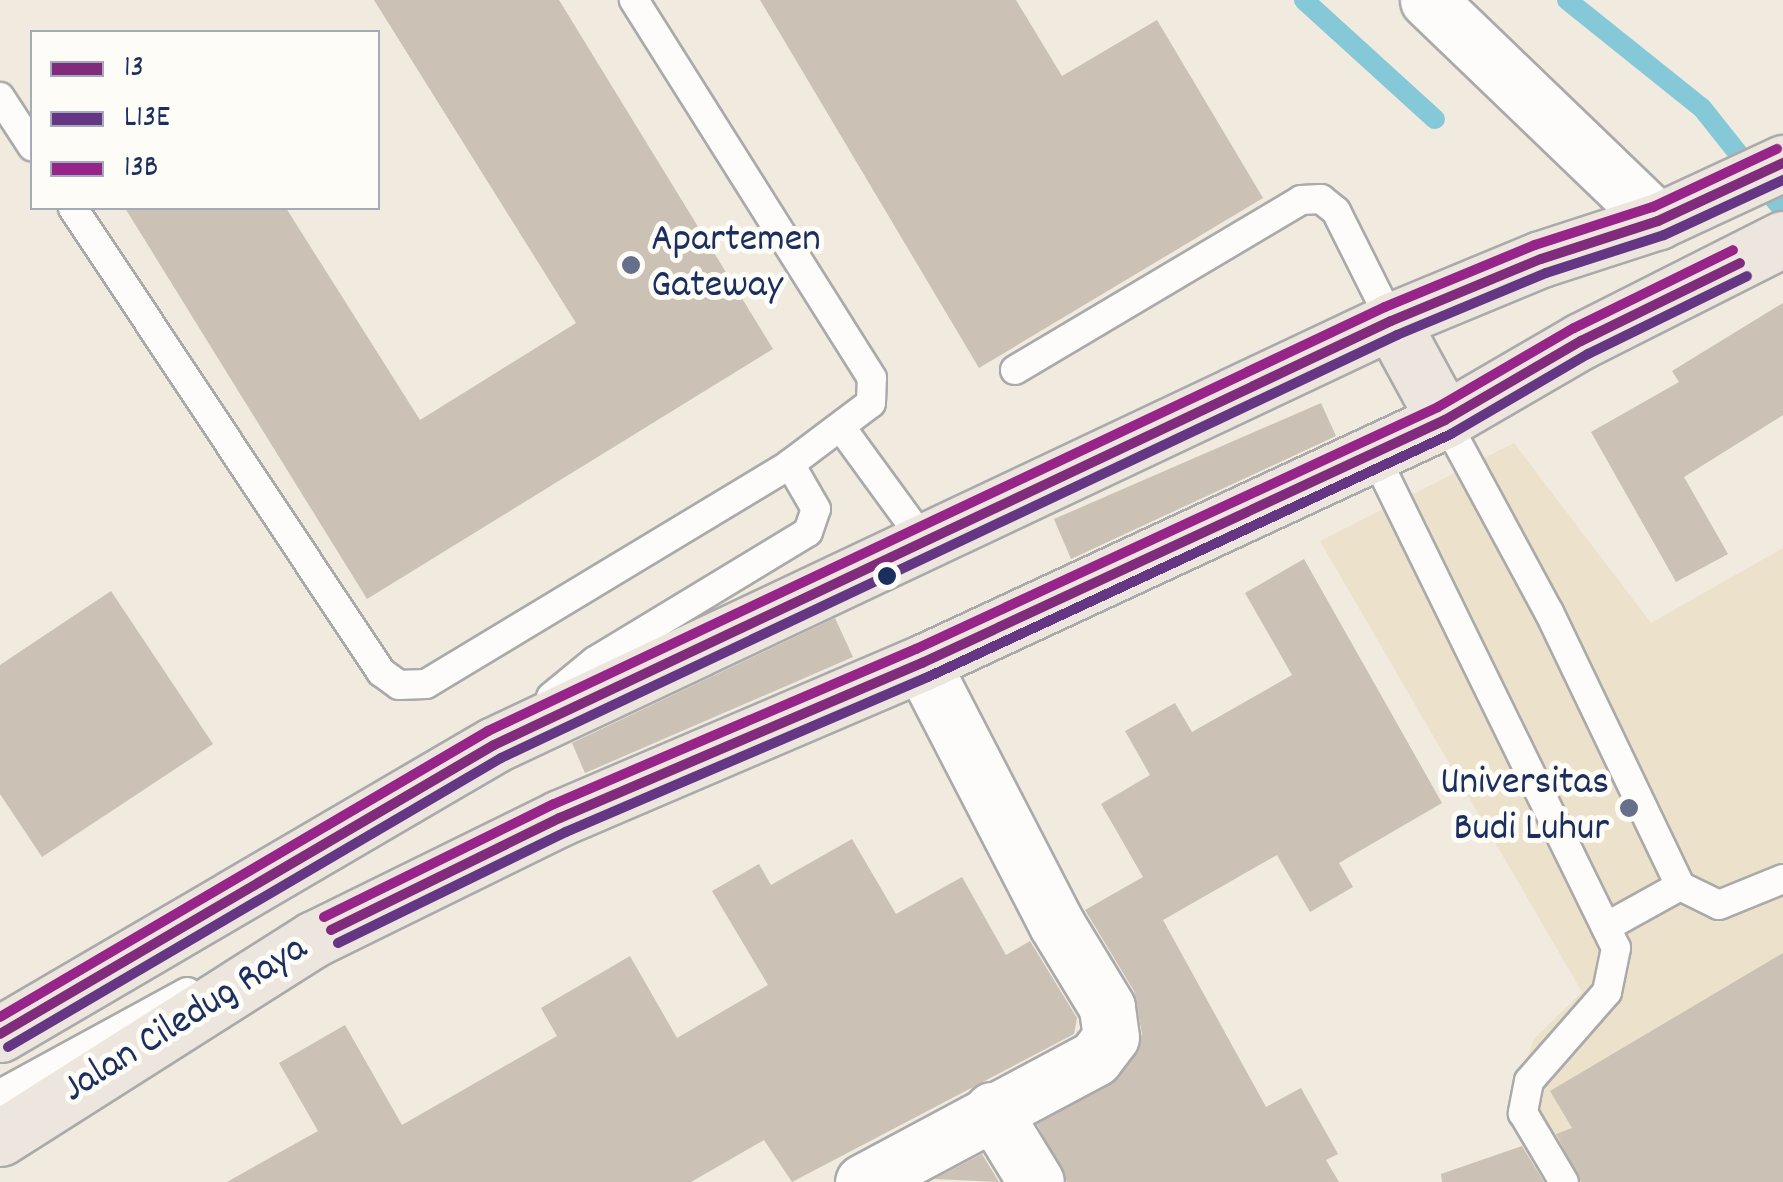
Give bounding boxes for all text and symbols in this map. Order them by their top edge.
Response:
legend [30,30,380,210]
text: 13 [124,48,144,91]
text: L13E [124,98,170,141]
text: 13B [124,148,158,191]
place label: Apartemen Gateway [651,218,821,312]
marker: Apartemen Gateway [620,254,642,276]
unlabelled marker [877,566,897,586]
place label: Universitas Budi Luhur [1440,761,1609,855]
marker: Universitas Budi Luhur [1618,797,1640,819]
street label: Jalan Ciledug Raya [55,927,317,1115]

